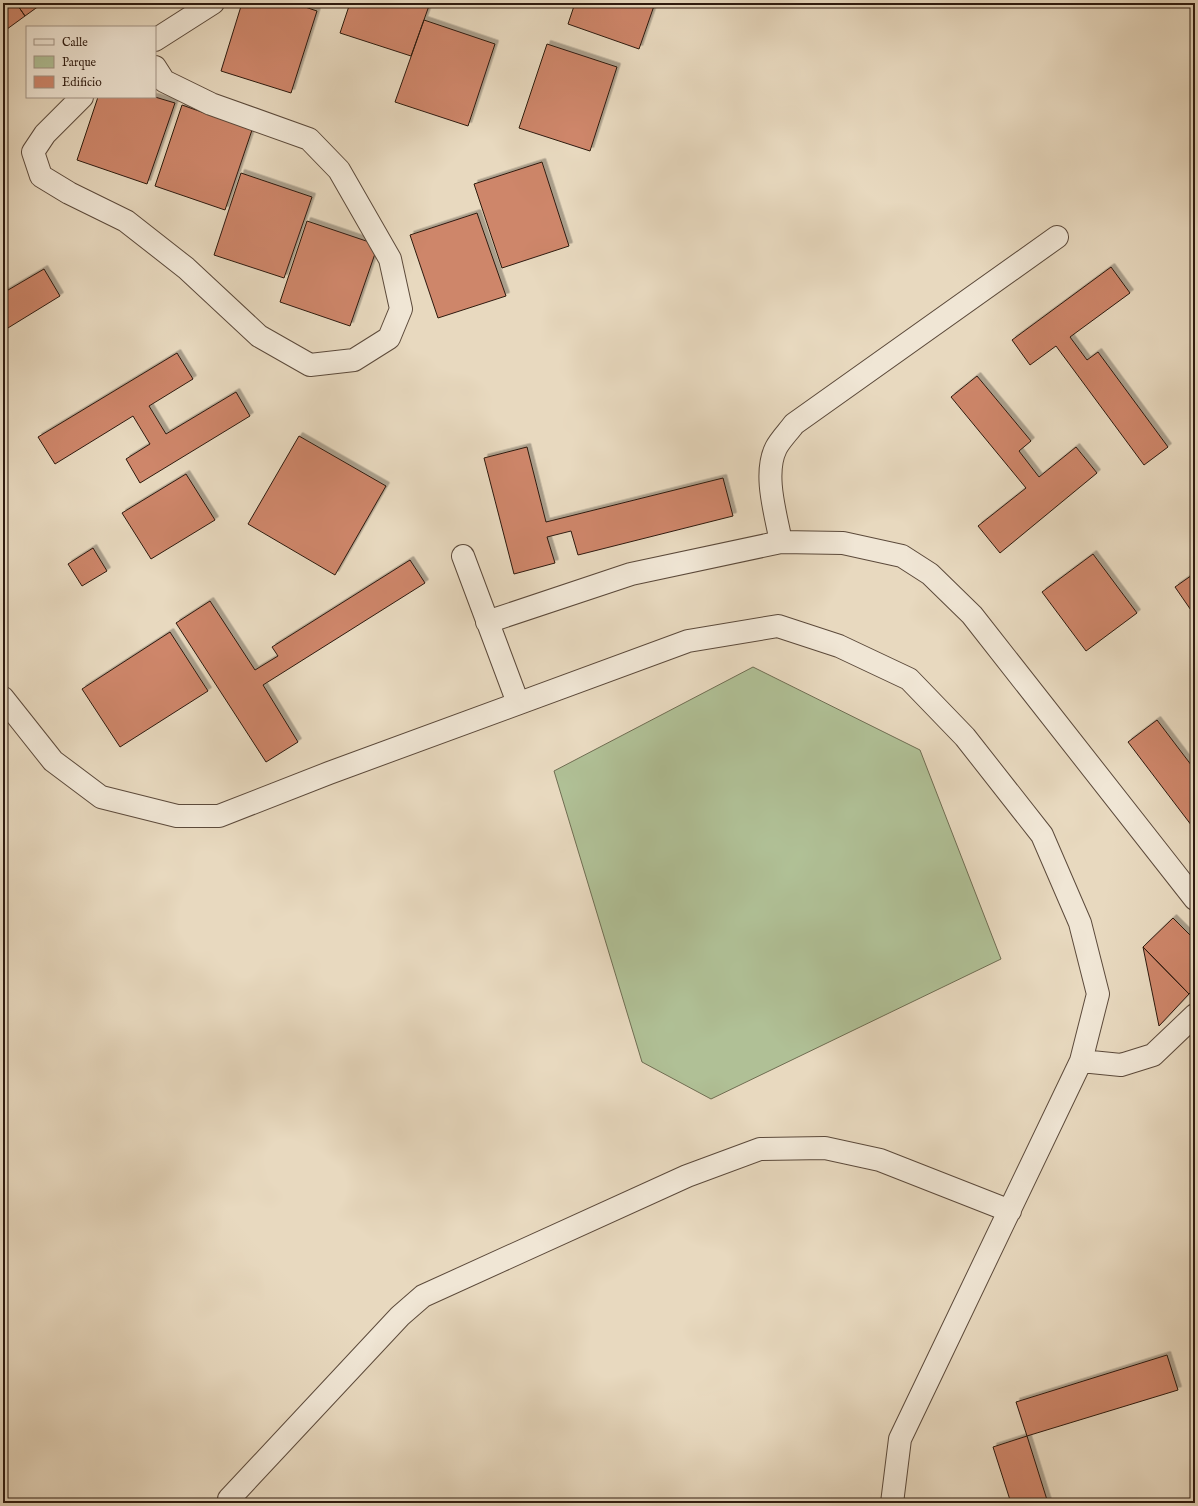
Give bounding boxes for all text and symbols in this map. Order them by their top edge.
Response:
legend [26,26,156,98]
text: Calle [62,35,88,50]
text: Parque [62,55,97,71]
text: Edificio [62,75,102,90]

